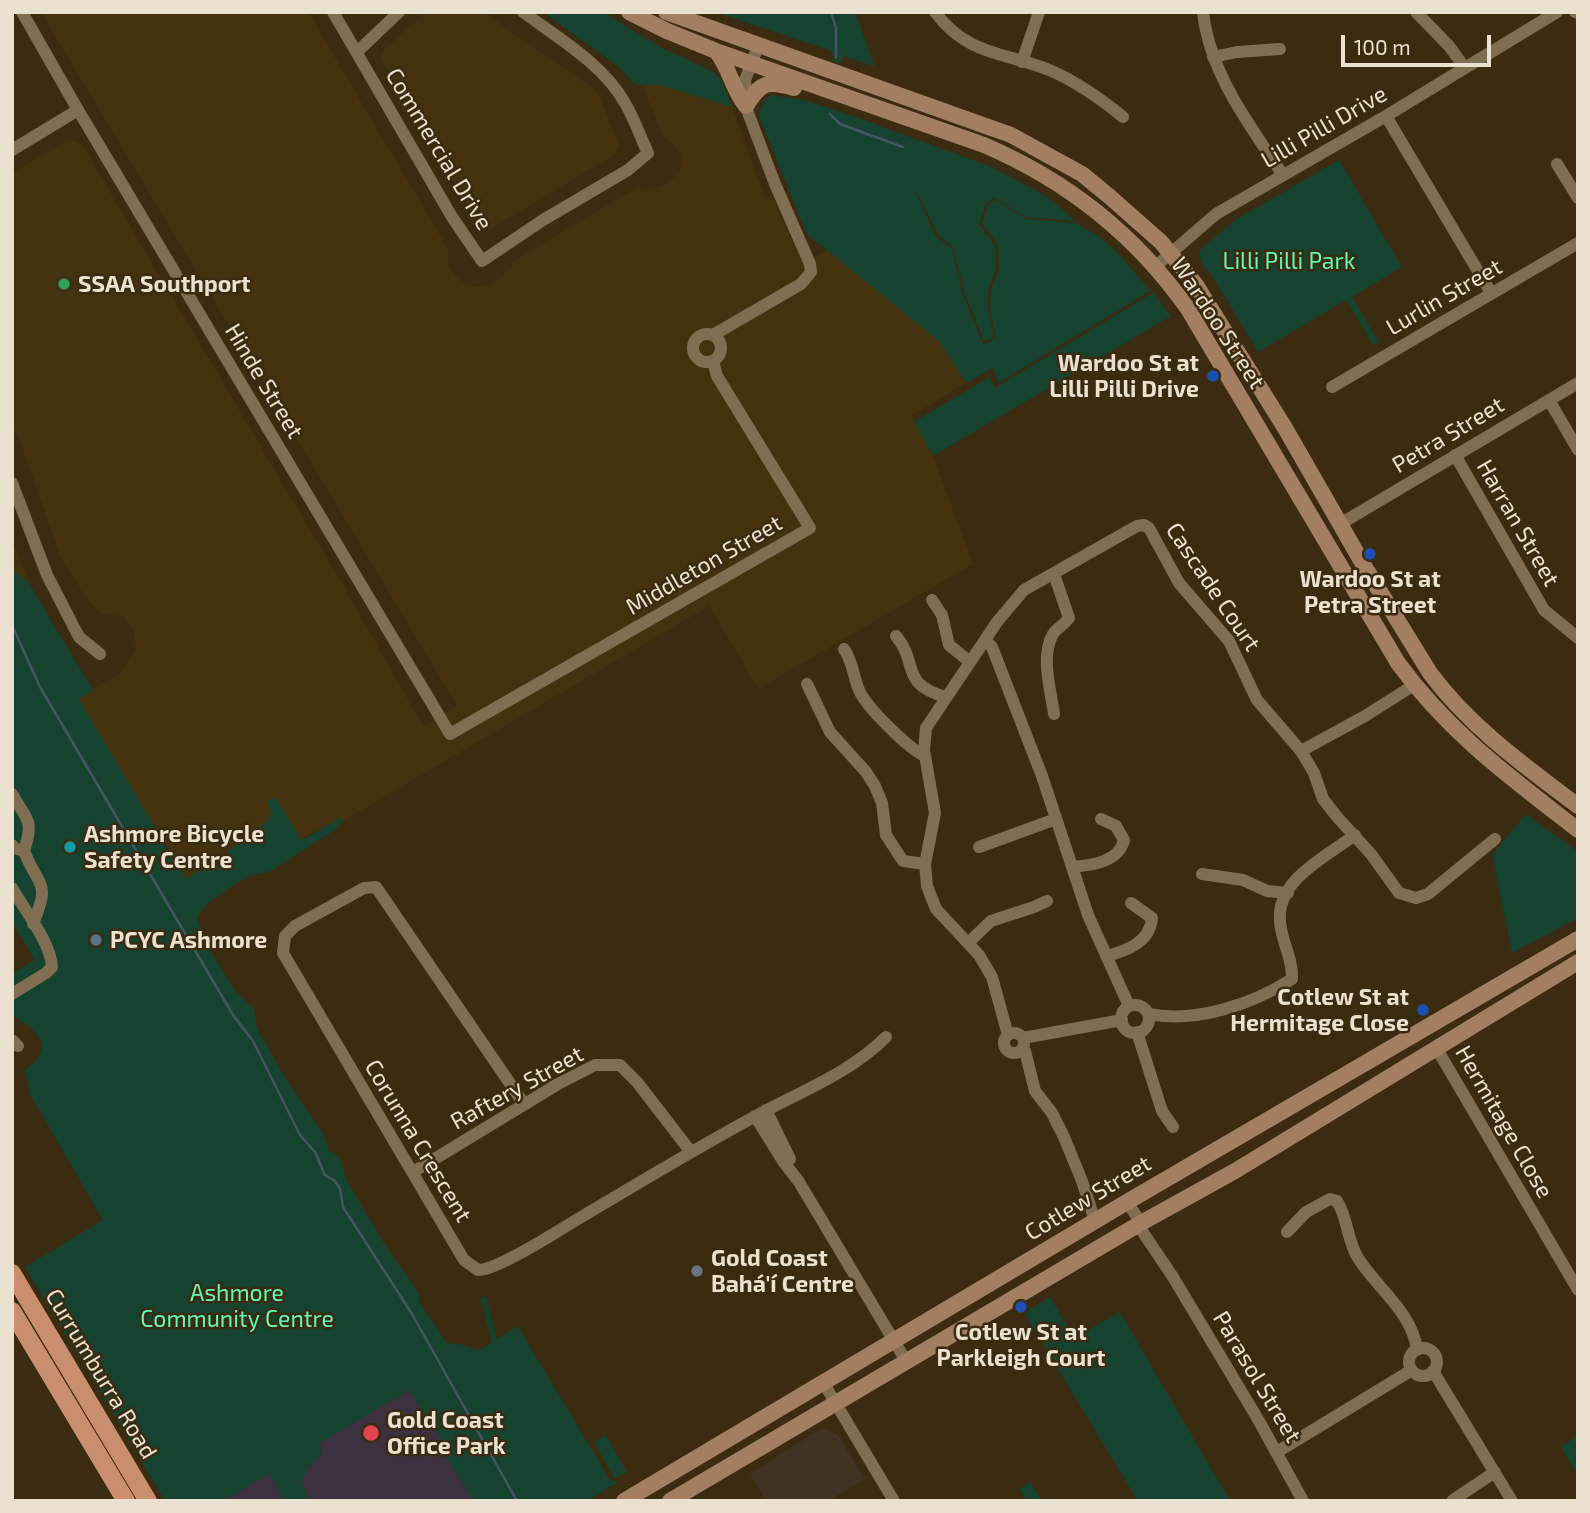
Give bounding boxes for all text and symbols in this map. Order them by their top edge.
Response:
scale bar [1345,21,1496,65]
text: 100 m [1354,34,1411,59]
street label: Commercial Drive [380,63,498,235]
street label: Lilli Pilli Drive [1256,80,1392,174]
park label: Lilli Pilli Park [1223,247,1355,275]
street label: Wardoo Street [1165,252,1271,394]
street label: Lurlin Street [1381,253,1507,341]
place label: SSAA Southport [78,270,251,298]
marker: SSAA Southport [56,276,72,292]
street label: Hinde Street [219,319,309,443]
place label: Wardoo St at Lilli Pilli Drive [1049,349,1199,403]
marker: Wardoo St at Lilli Pilli Drive [1205,368,1221,384]
street label: Petra Street [1387,391,1509,479]
street label: Harran Street [1471,455,1565,591]
street label: Middleton Street [621,509,787,621]
street label: Cascade Court [1160,517,1266,657]
marker: Wardoo St at Petra Street [1362,546,1378,562]
place label: Wardoo St at Petra Street [1299,565,1441,619]
place label: Ashmore Bicycle Safety Centre [84,820,264,874]
marker: Ashmore Bicycle Safety Centre [62,839,78,855]
place label: PCYC Ashmore [110,926,267,954]
marker: PCYC Ashmore [88,932,104,948]
place label: Cotlew St at Hermitage Close [1230,983,1409,1037]
marker: Cotlew St at Hermitage Close [1415,1002,1431,1018]
street label: Raftery Street [446,1040,588,1136]
street label: Hermitage Close [1449,1041,1559,1203]
street label: Corunna Crescent [359,1055,477,1227]
street label: Cotlew Street [1020,1150,1156,1246]
place label: Gold Coast Bahá'í Centre [711,1244,854,1298]
marker: Gold Coast Bahá'í Centre [689,1263,705,1279]
park label: Ashmore Community Centre [140,1279,334,1333]
street label: Currumburra Road [39,1284,163,1464]
marker: Cotlew St at Parkleigh Court [1013,1299,1029,1315]
street label: Parasol Street [1207,1306,1307,1448]
place label: Cotlew St at Parkleigh Court [937,1318,1105,1372]
place label: Gold Coast Office Park [387,1406,506,1460]
marker: Gold Coast Office Park [361,1423,381,1443]

